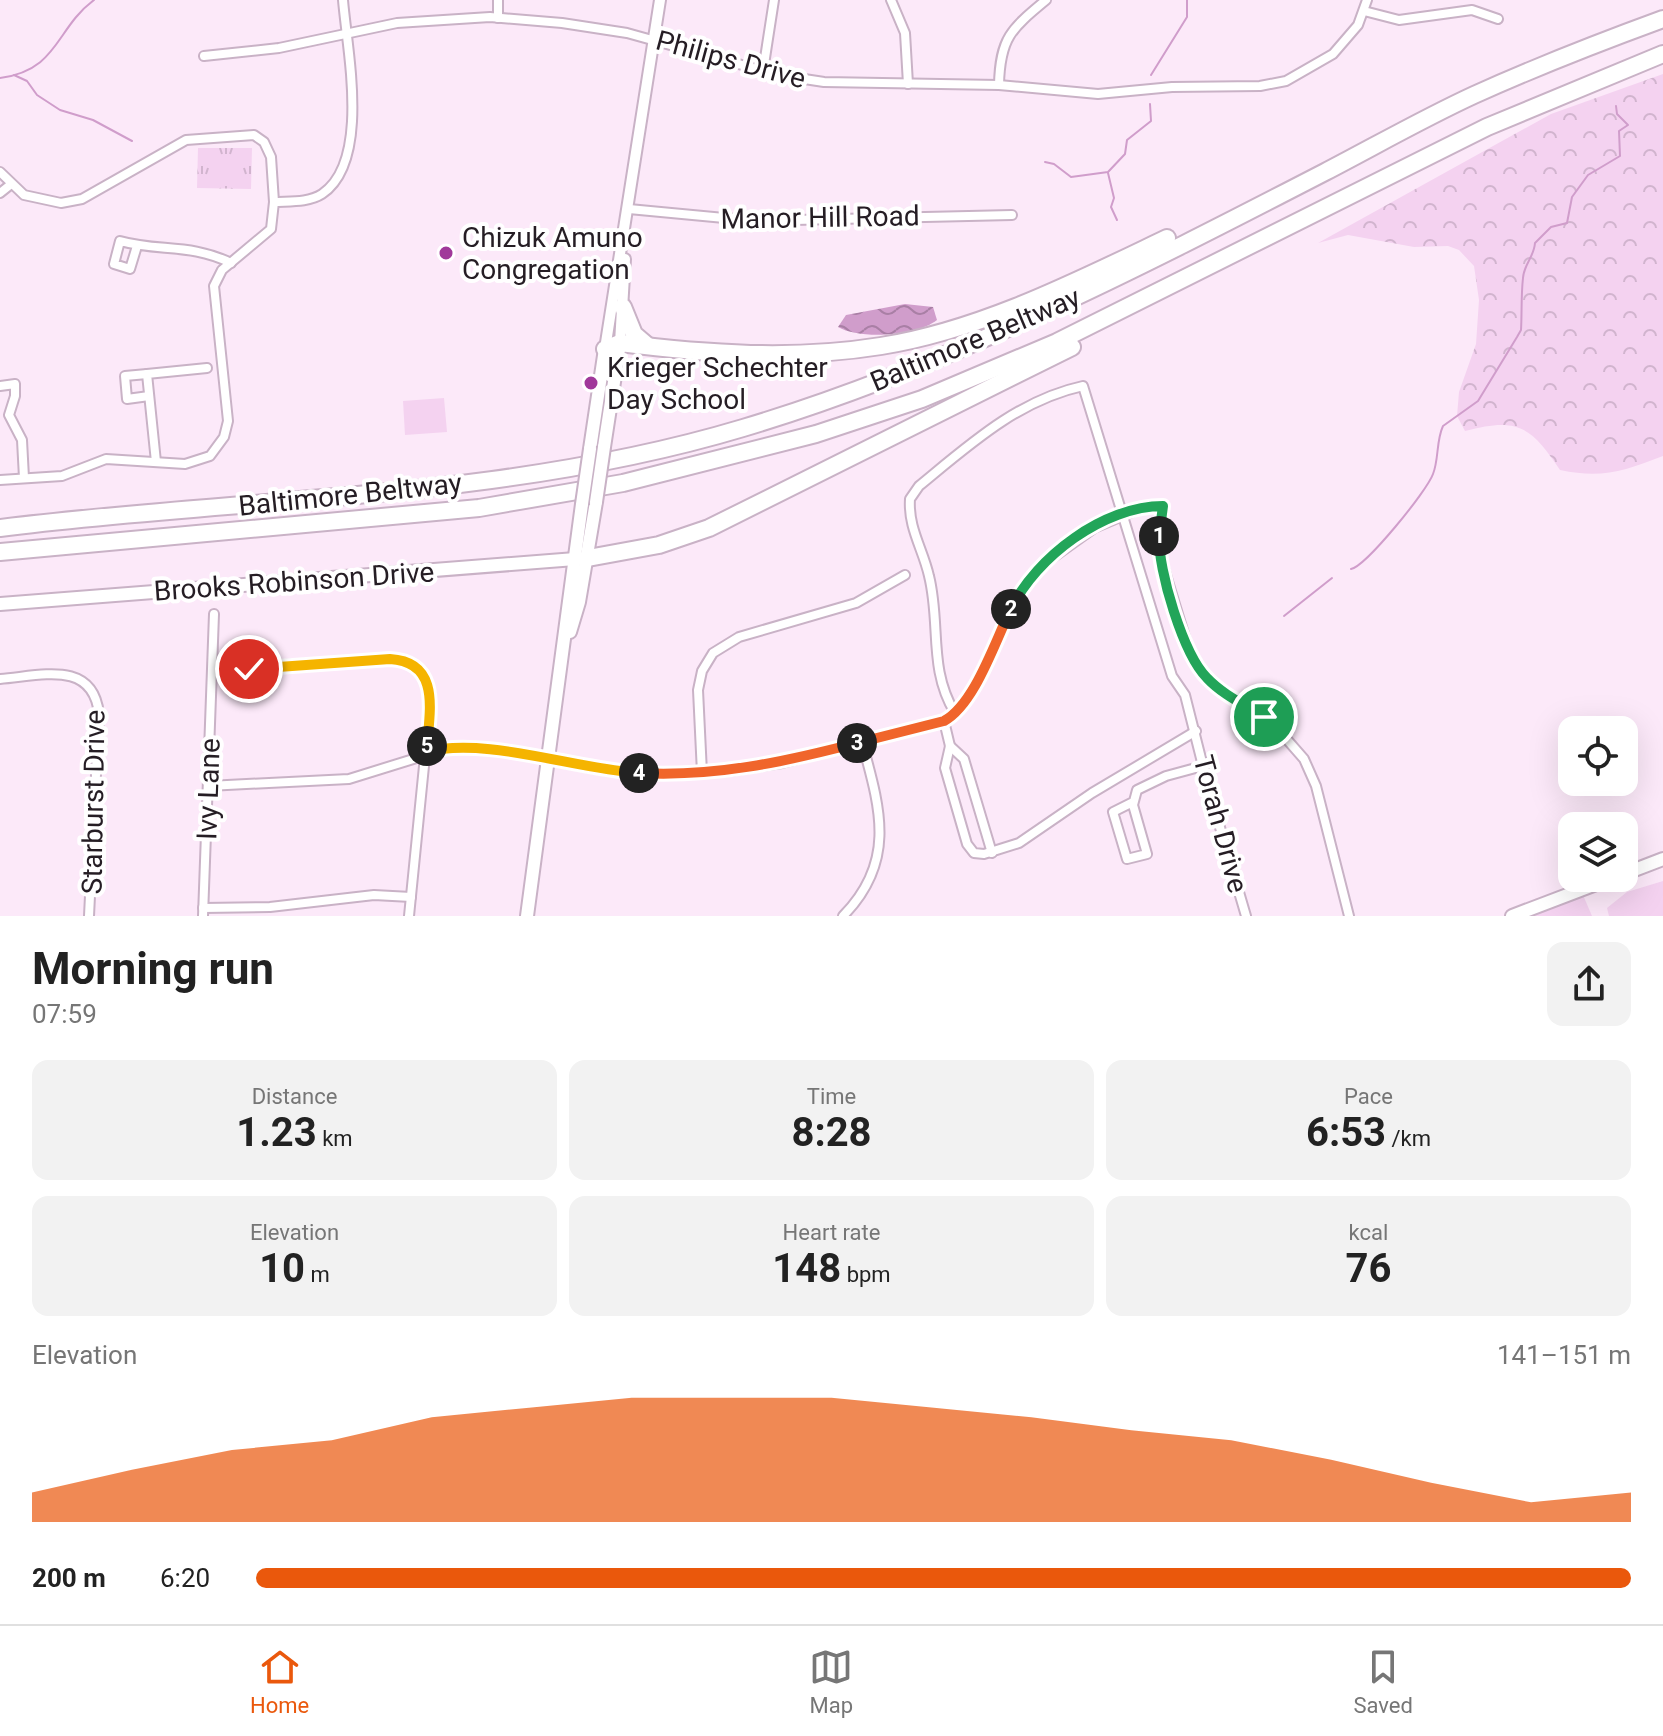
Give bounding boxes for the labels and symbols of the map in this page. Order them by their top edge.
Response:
street label: Philips Drive [652,24,809,95]
street label: Manor Hill Road [720,199,920,236]
place label: Chizuk Amuno Congregation [462,221,643,286]
marker: Chizuk Amuno Congregation [437,244,455,262]
street label: Baltimore Beltway [865,280,1085,399]
place label: Krieger Schechter Day School [607,351,828,416]
marker: Krieger Schechter Day School [582,374,600,392]
street label: Baltimore Beltway [237,466,463,523]
pin: 1 [1139,516,1179,556]
street label: Brooks Robinson Drive [153,555,435,608]
pin: 2 [991,589,1031,629]
pin [215,635,283,703]
pin [1230,683,1298,751]
street label: Starburst Drive [75,709,112,895]
pin: 3 [837,723,877,763]
pin: 5 [407,726,447,766]
street label: Ivy Lane [190,737,227,841]
street label: Torah Drive [1186,752,1255,896]
pin: 4 [619,753,659,793]

